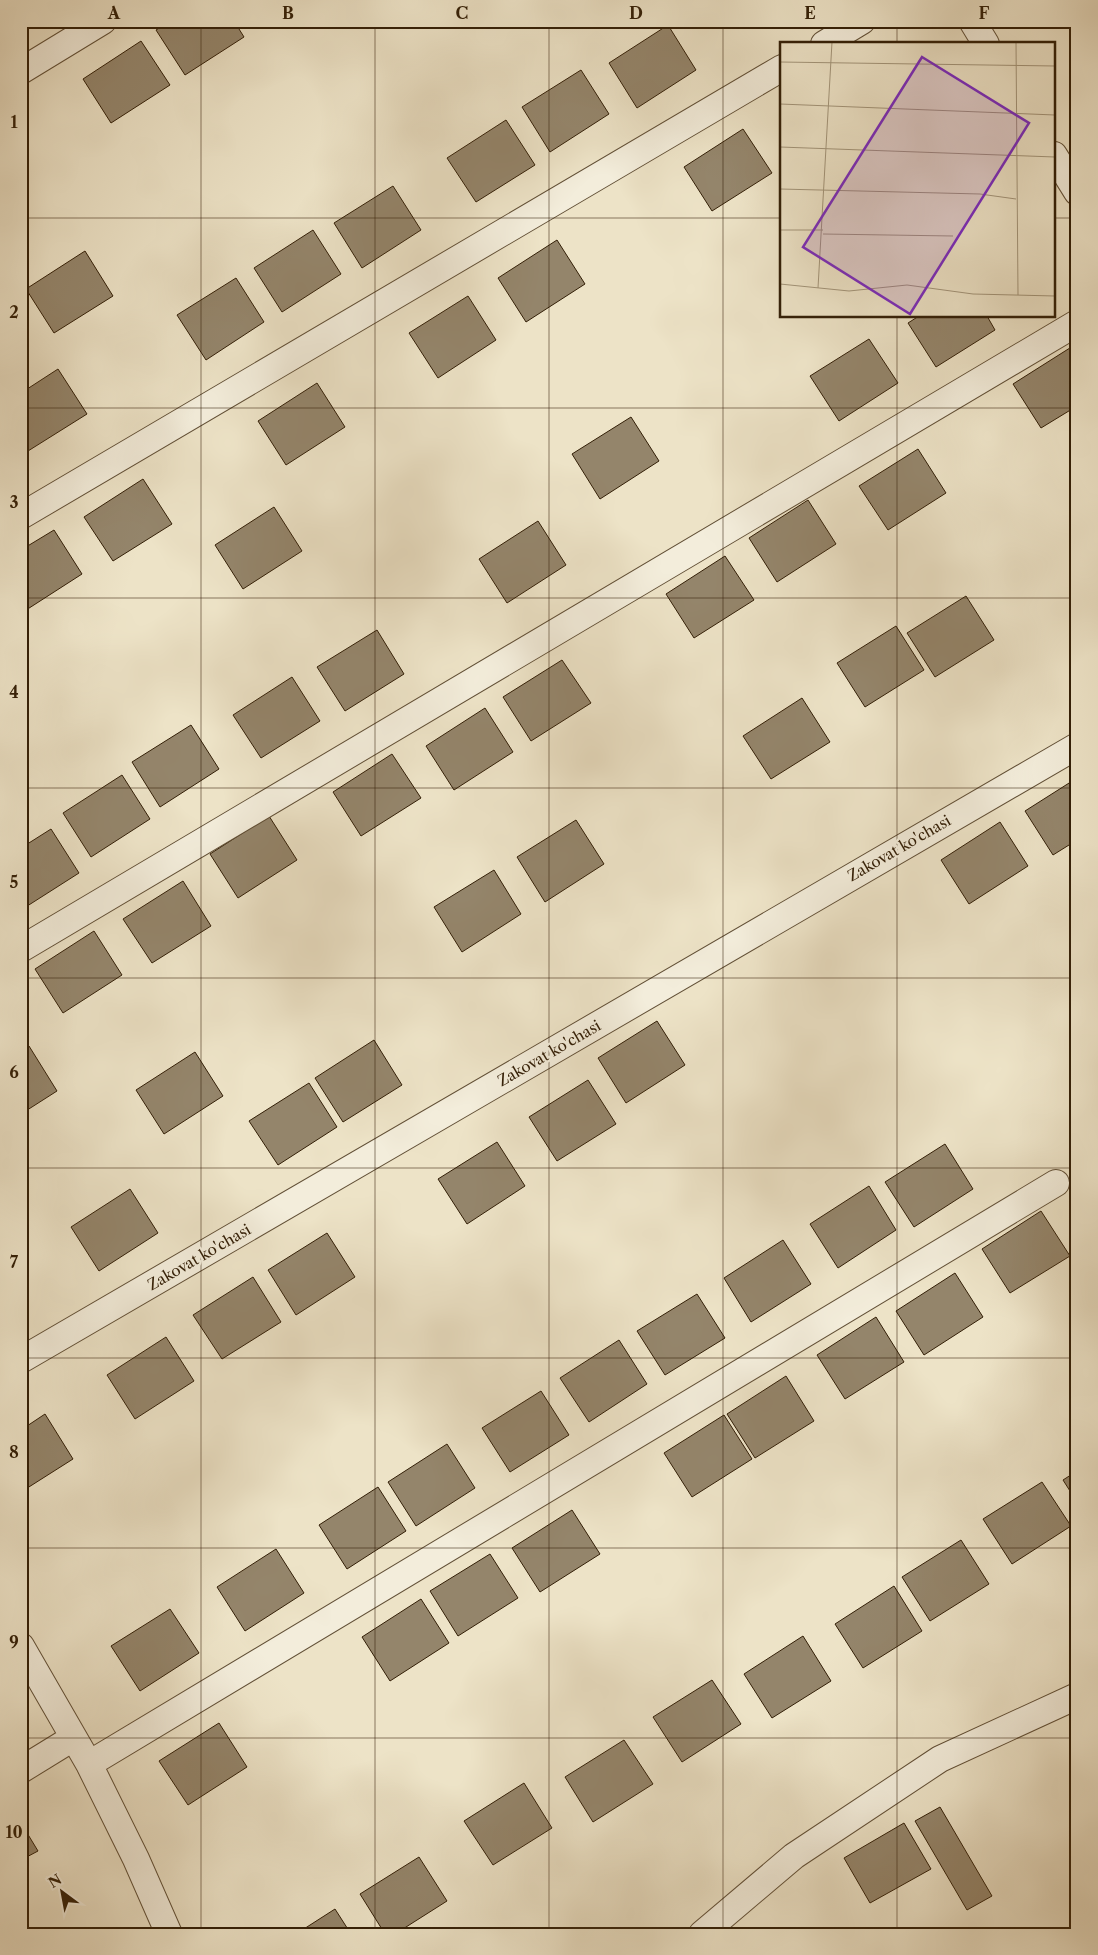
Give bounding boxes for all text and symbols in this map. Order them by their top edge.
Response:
text: A [107,3,121,23]
text: B [282,3,294,23]
text: C [456,3,468,23]
text: D [629,3,643,23]
text: E [804,3,816,23]
text: F [979,3,990,23]
inset map [780,42,1056,318]
text: 1 [10,112,18,132]
text: 2 [9,302,19,322]
text: 3 [9,492,19,512]
text: 4 [9,682,19,702]
street label: Zakovat ko'chasi [844,811,954,885]
text: 5 [10,872,19,892]
street label: Zakovat ko'chasi [494,1016,604,1090]
text: 6 [9,1062,19,1082]
street label: Zakovat ko'chasi [144,1220,254,1294]
text: 7 [10,1252,19,1272]
text: 8 [9,1442,19,1462]
text: 9 [9,1632,19,1652]
text: 10 [5,1822,23,1842]
north arrow [38,1868,88,1918]
text: N [45,1870,65,1892]

